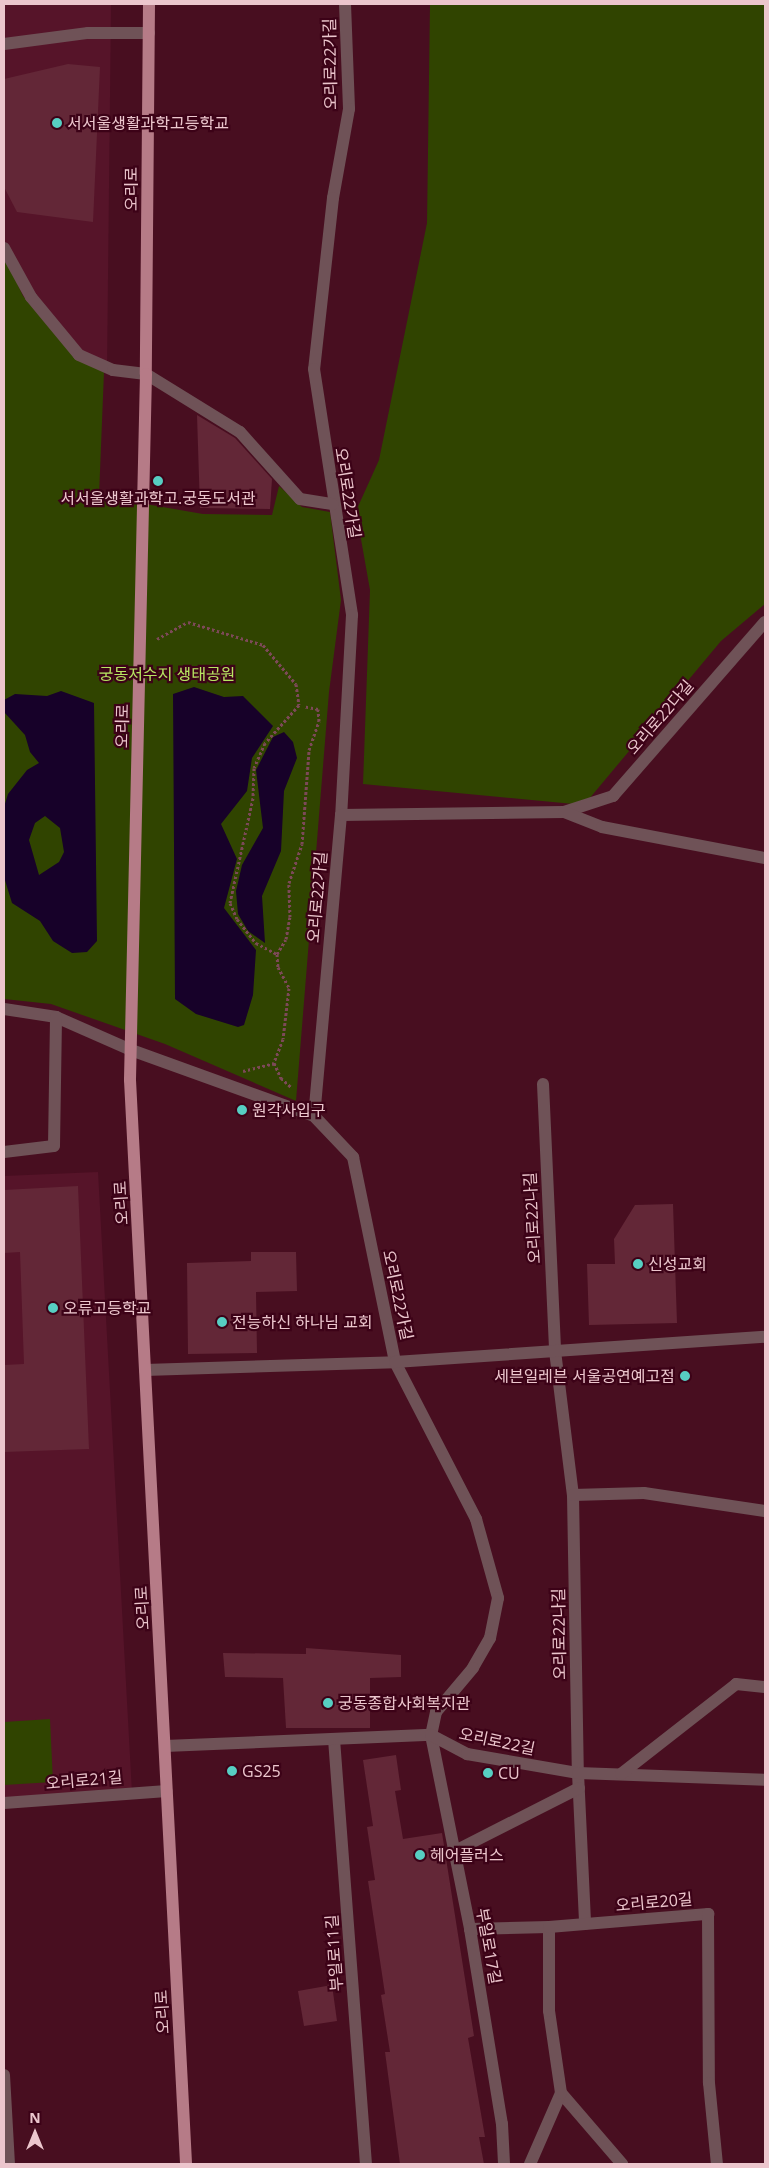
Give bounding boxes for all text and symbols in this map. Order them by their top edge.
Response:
street label: 오리로22가길 [320,18,340,110]
place label: 서서울생활과학고등학교 [67,113,229,133]
marker: 서서울생활과학고등학교 [51,117,63,129]
street label: 오리로 [121,167,141,211]
street label: 오리로22가길 [331,446,365,540]
marker: 서서울생활과학고.궁동도서관 [152,475,164,487]
place label: 서서울생활과학고.궁동도서관 [60,488,256,508]
park label: 궁동저수지 생태공원 [99,664,235,684]
street label: 오리로22다길 [623,676,697,758]
street label: 오리로 [112,704,132,748]
street label: 오리로22가길 [303,850,331,944]
place label: 원각사입구 [252,1100,326,1120]
marker: 원각사입구 [236,1104,248,1116]
street label: 오리로22나길 [520,1172,544,1264]
street label: 오리로 [110,1180,132,1226]
street label: 오리로22가길 [379,1248,417,1342]
place label: 신성교회 [648,1254,707,1274]
marker: 신성교회 [632,1258,644,1270]
place label: 오류고등학교 [63,1298,151,1318]
marker: 오류고등학교 [47,1302,59,1314]
place label: 전능하신 하나님 교회 [232,1312,373,1332]
marker: 전능하신 하나님 교회 [216,1316,228,1328]
place label: 세븐일레븐 서울공연예고점 [494,1366,675,1386]
marker: 세븐일레븐 서울공연예고점 [679,1370,691,1382]
street label: 오리로 [131,1585,153,1631]
street label: 오리로22나길 [549,1588,569,1680]
place label: 궁동종합사회복지관 [338,1693,470,1713]
marker: 궁동종합사회복지관 [322,1697,334,1709]
street label: 오리로22길 [457,1724,537,1758]
place label: GS25 [242,1761,281,1781]
place label: CU [498,1763,520,1783]
marker: GS25 [226,1765,238,1777]
street label: 오리로21길 [45,1767,123,1793]
marker: CU [482,1767,494,1779]
place label: 헤어플러스 [430,1845,504,1865]
marker: 헤어플러스 [414,1849,426,1861]
street label: 오리로20길 [615,1889,693,1915]
street label: 부일로17길 [473,1906,505,1986]
street label: 부일로11길 [322,1914,346,1992]
street label: 오리로 [151,1989,173,2035]
north arrow [10,2108,60,2158]
text: N [29,2108,41,2127]

